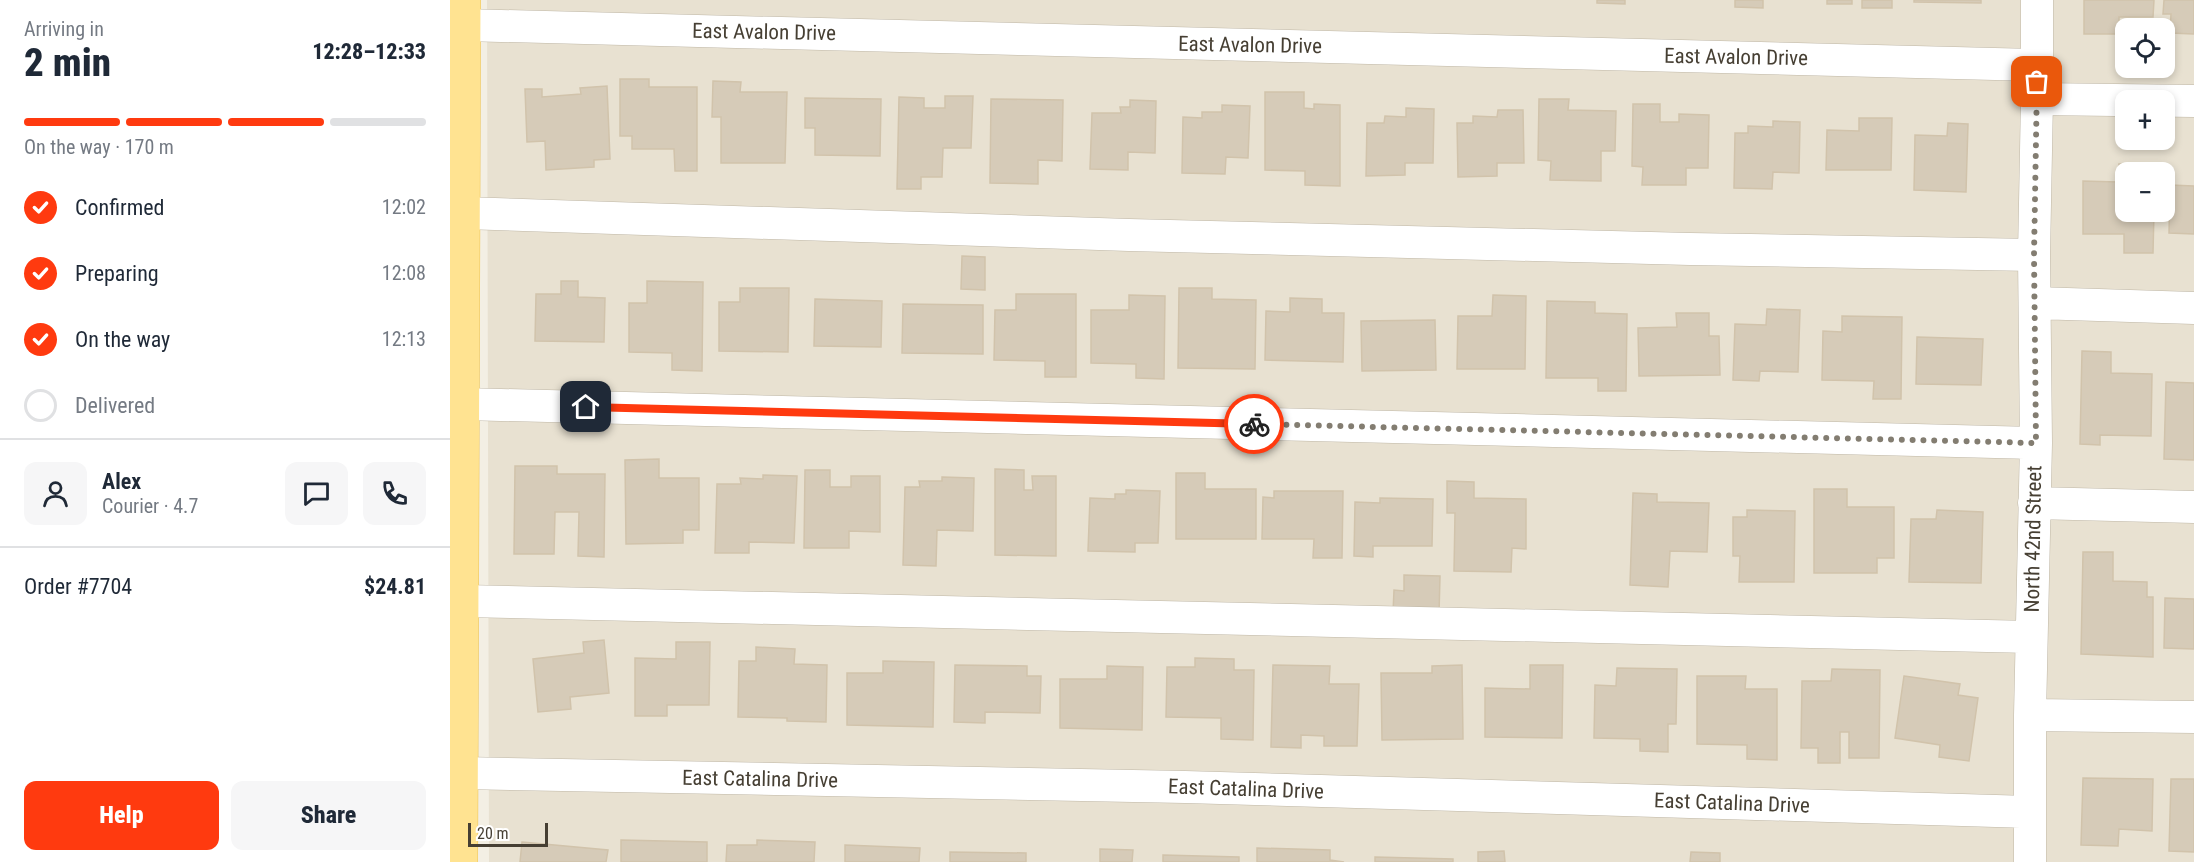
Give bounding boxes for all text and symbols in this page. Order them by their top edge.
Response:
text: Arriving in [24,17,104,41]
map controls [2115,18,2175,222]
button: locate [2115,18,2175,78]
street label: East Avalon Drive [692,19,836,45]
street label: East Avalon Drive [1178,32,1322,58]
text: 12:28–12:33 [312,39,426,64]
text: 2 min [24,40,111,86]
street label: East Avalon Drive [1664,44,1808,70]
pin [2011,56,2062,107]
icon: bag [2020,65,2053,98]
button: + [2115,90,2175,150]
text: On the way · 170 m [24,135,174,159]
button: − [2115,162,2175,222]
icon: check [24,191,57,224]
text: Confirmed [75,195,164,220]
text: 12:02 [382,195,426,219]
icon: check [24,257,57,290]
text: Preparing [75,261,159,286]
text: 12:08 [382,261,426,285]
icon: check [24,323,57,356]
text: On the way [75,327,170,352]
text: 12:13 [382,327,426,351]
pin [560,381,611,432]
icon: home [569,390,602,423]
text: Delivered [75,393,155,418]
courier [1224,394,1284,454]
icon: bike [1238,408,1271,441]
button: person [24,462,87,525]
button: chat [285,462,348,525]
button: phone [363,462,426,525]
street label: North 42nd Street [2020,465,2046,613]
text: Alex [102,469,141,494]
text: Courier · 4.7 [102,494,198,518]
text: Order #7704 [24,574,132,599]
text: $24.81 [364,574,426,599]
street label: East Catalina Drive [682,766,838,792]
street label: East Catalina Drive [1168,774,1324,804]
button: Help [24,781,219,850]
button: Share [231,781,426,850]
street label: East Catalina Drive [1654,788,1810,818]
scale bar [468,820,548,848]
text: 20 m [477,824,509,843]

